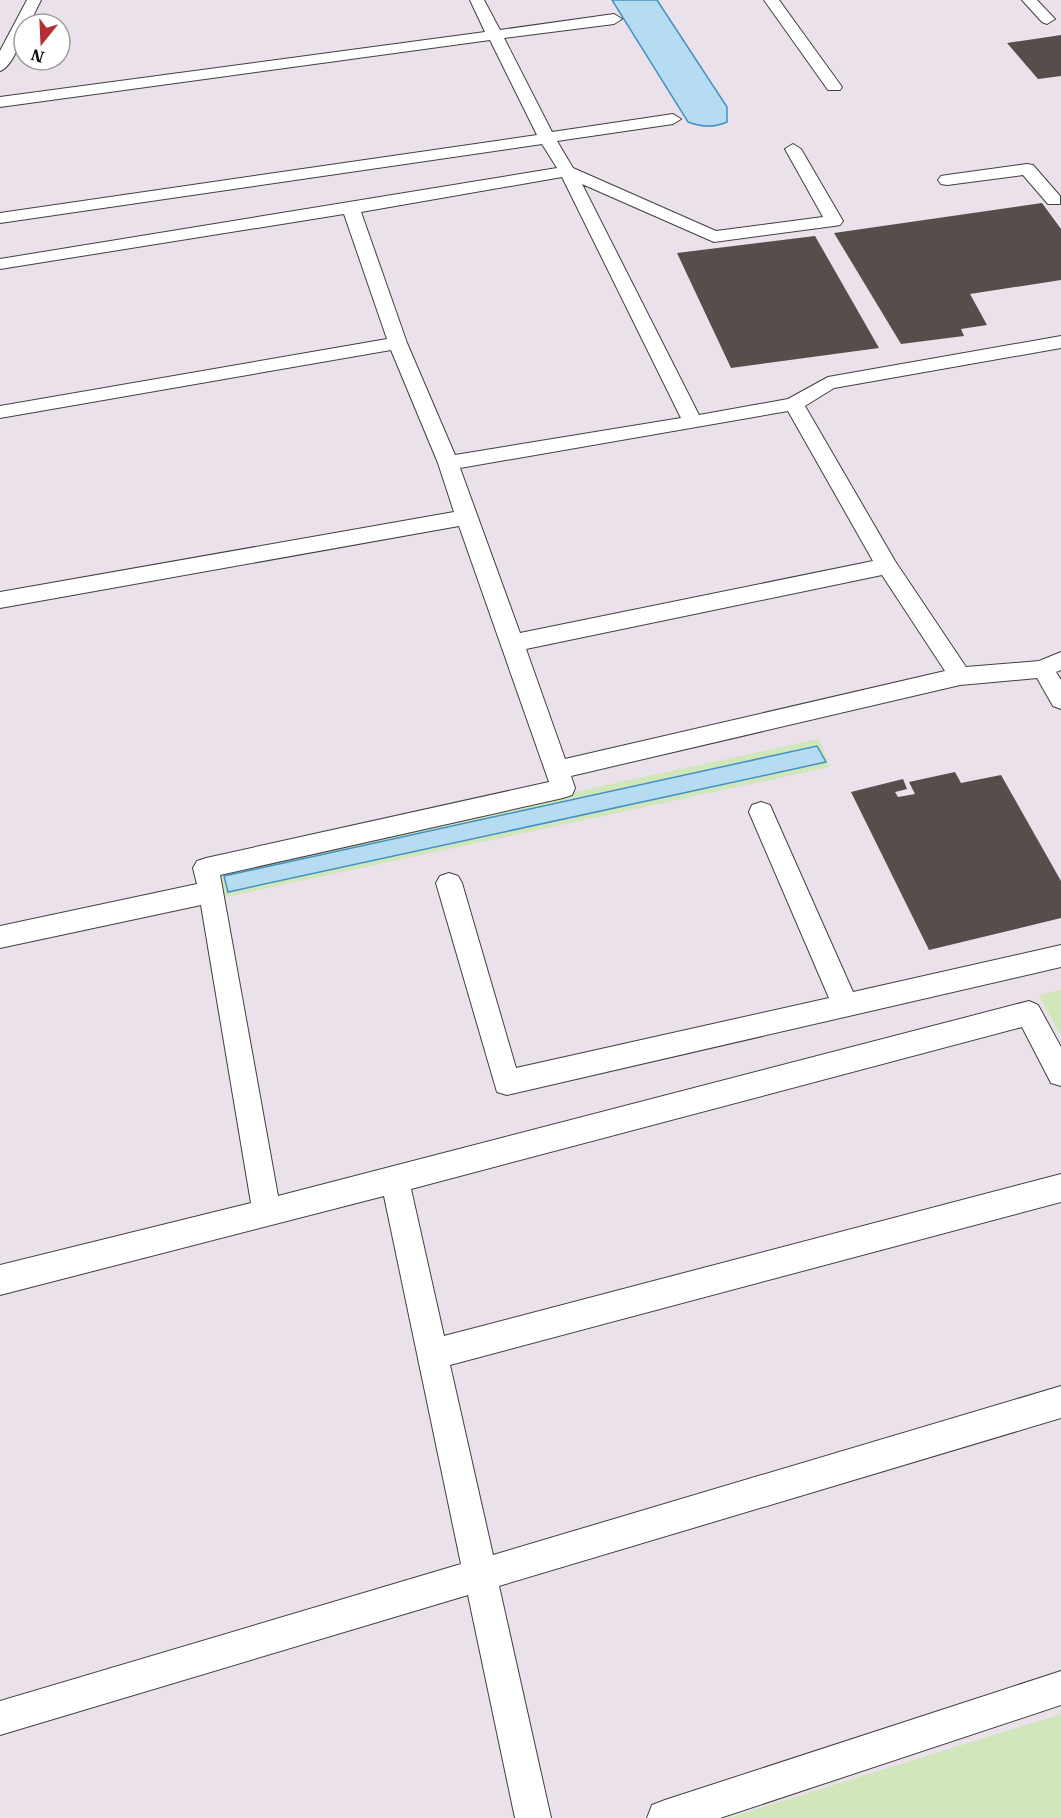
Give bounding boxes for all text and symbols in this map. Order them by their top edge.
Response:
north arrow [12,12,72,72]
text: N [28,45,46,68]

